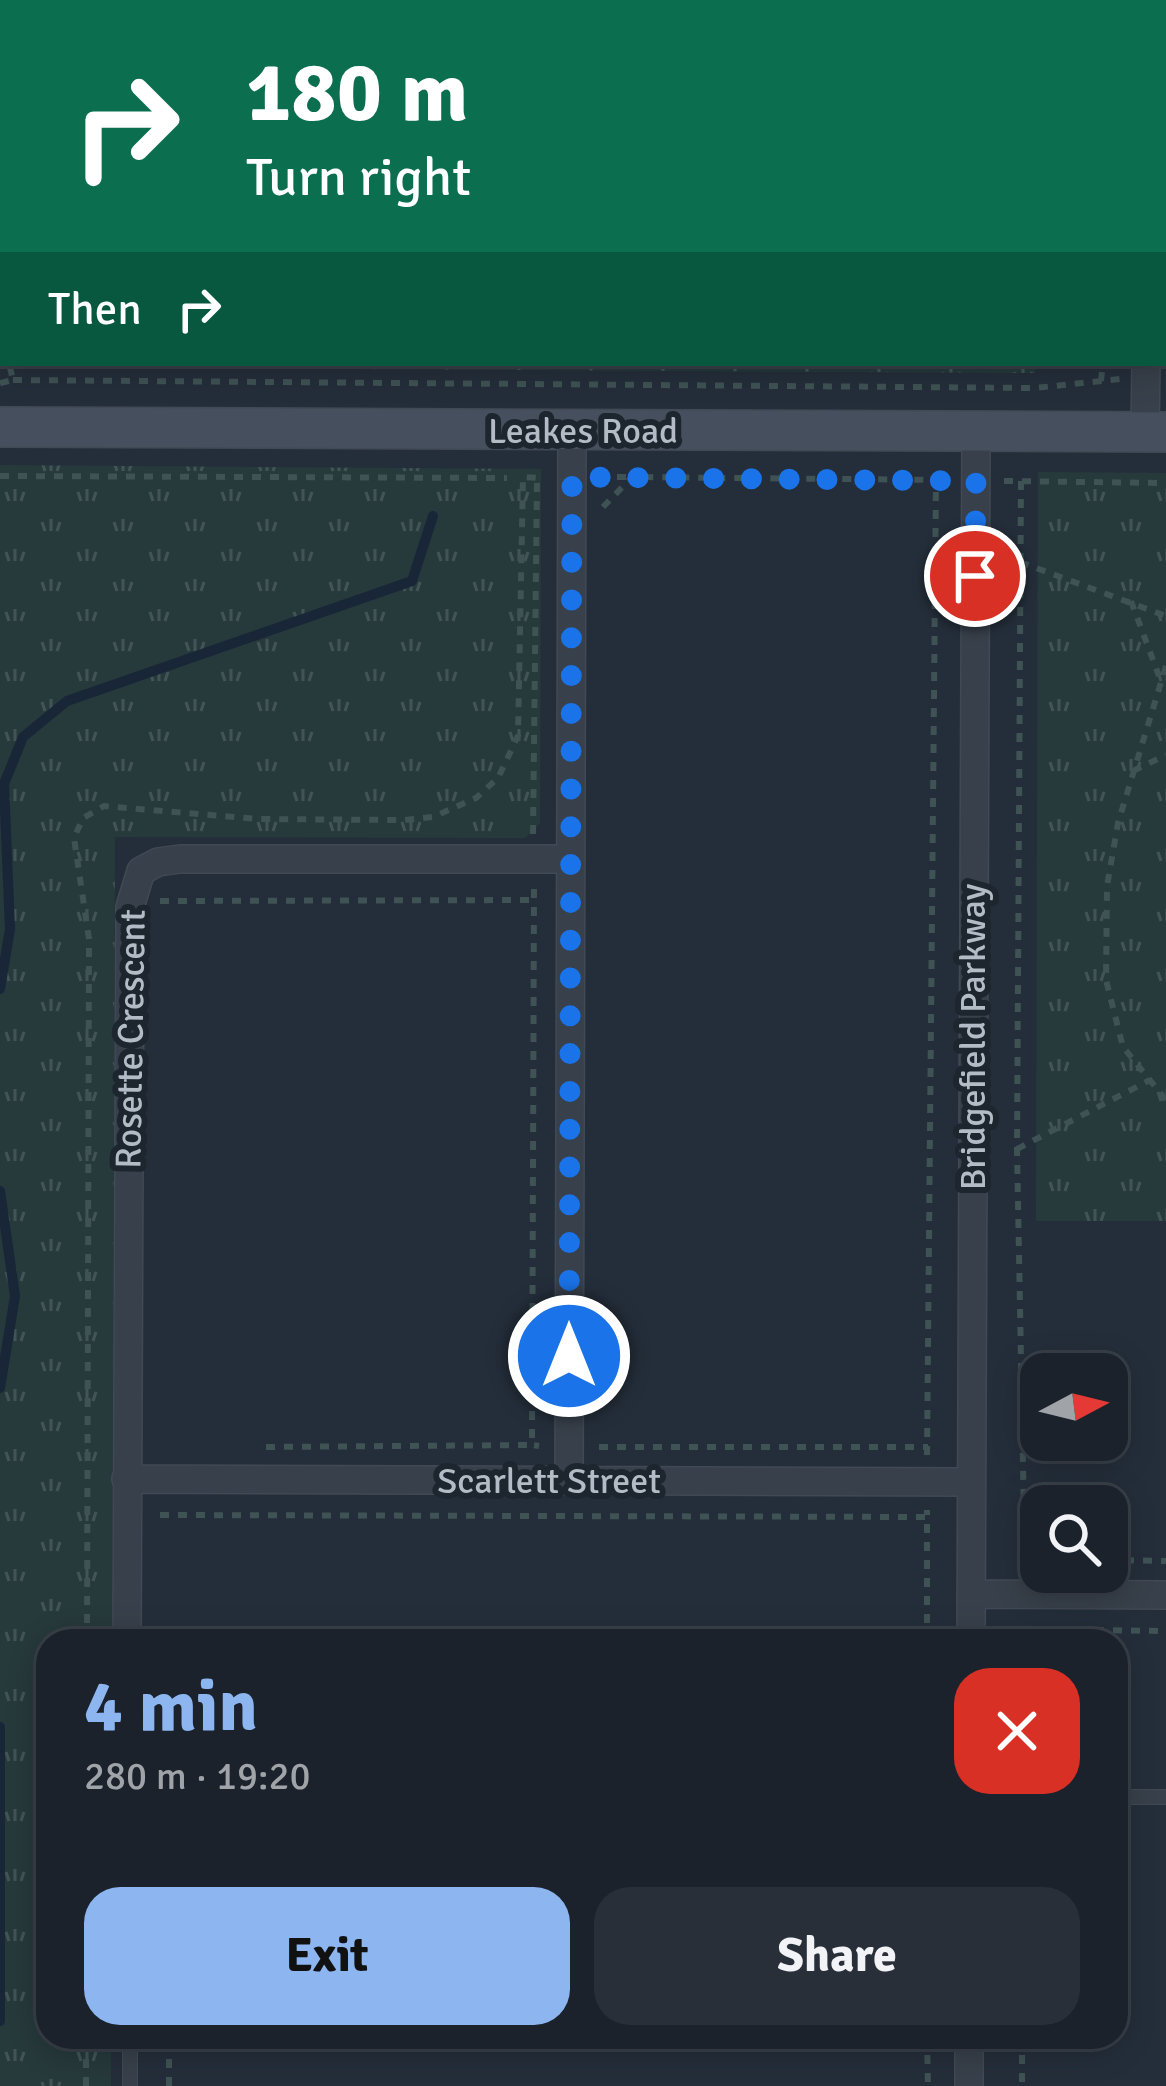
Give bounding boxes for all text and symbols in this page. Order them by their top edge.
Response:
text: 180 m [246,41,468,145]
icon: right [48,48,204,204]
text: Turn right [246,144,471,211]
icon: right [166,276,232,342]
text: Then [48,282,142,337]
street label: Leakes Road [488,409,678,454]
pin [924,525,1026,627]
icon: arrive [942,543,1008,609]
street label: Bridgefield Parkway [951,883,996,1190]
street label: Rosette Crescent [106,909,156,1169]
position arrow [506,1293,632,1419]
north arrow [1020,1353,1128,1461]
map controls [1020,1353,1128,1593]
street label: Scarlett Street [437,1459,661,1504]
button: search [1020,1485,1128,1593]
text: 4 min [84,1662,258,1751]
button: close [954,1668,1080,1794]
text: 280 m · 19:20 [84,1752,311,1800]
button: Exit [84,1887,570,2025]
button: Share [594,1887,1080,2025]

